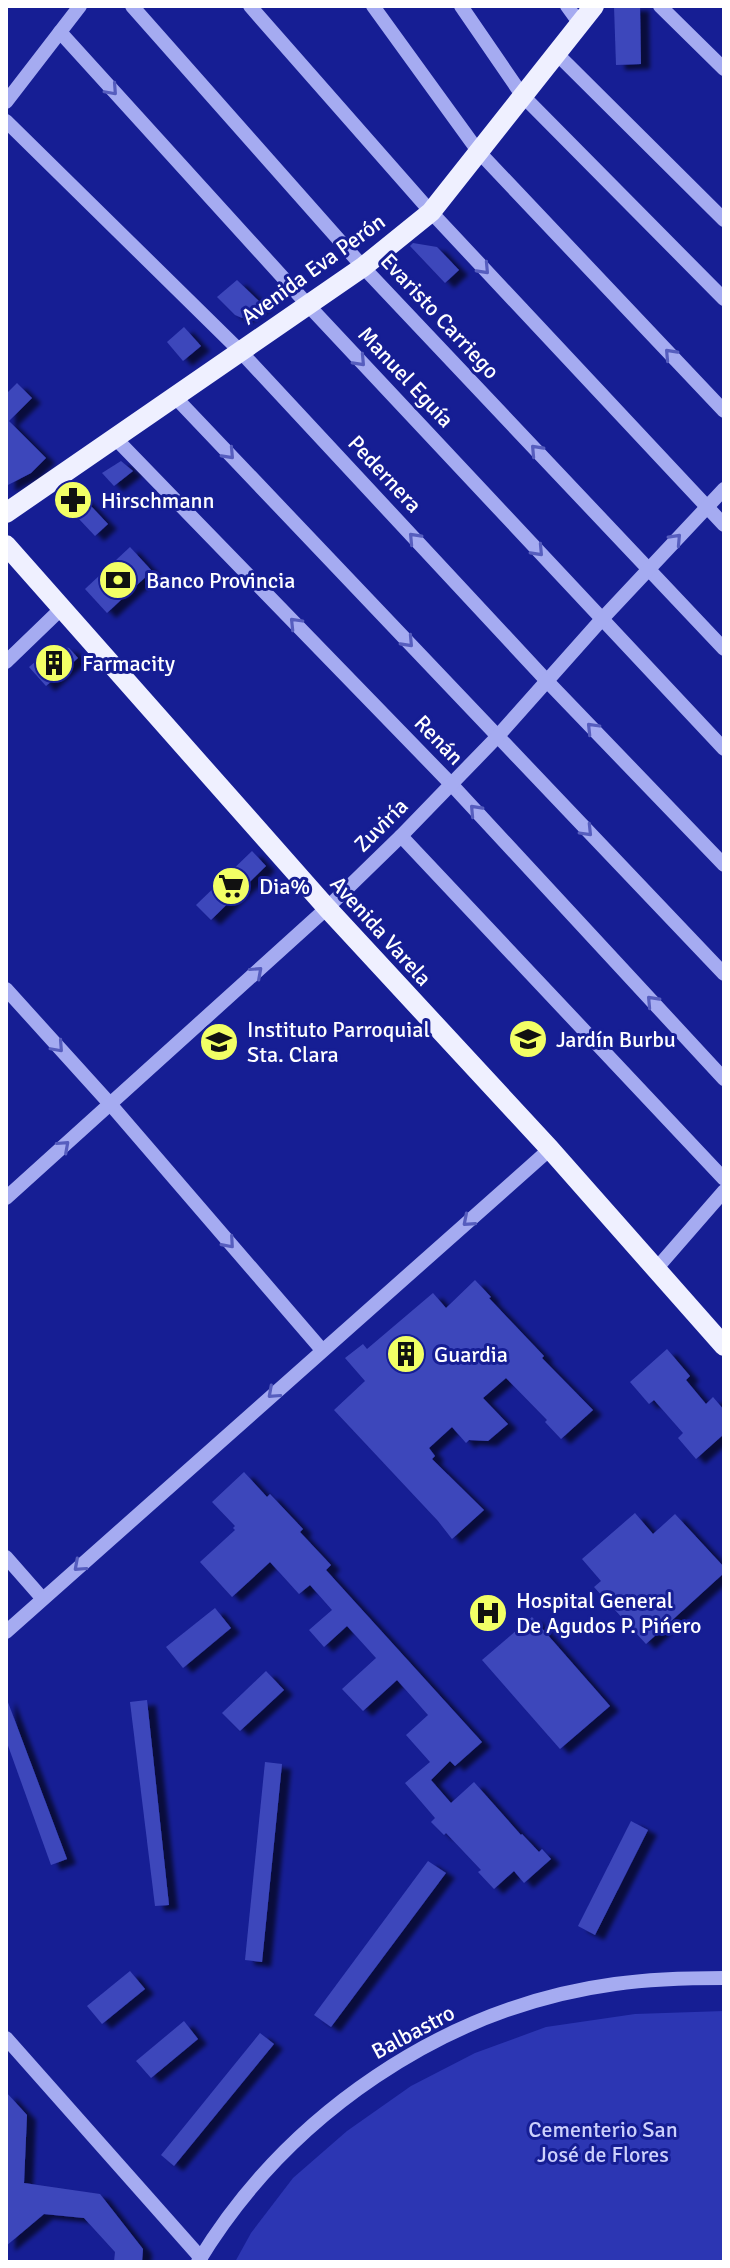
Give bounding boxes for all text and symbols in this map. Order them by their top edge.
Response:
one-way arrow [103,81,118,95]
street label: Avenida Eva Perón [236,208,390,330]
street label: Evaristo Carriego [375,248,505,384]
one-way arrow [475,259,489,274]
street label: Manuel Eguía [352,321,460,433]
one-way arrow [665,349,680,363]
one-way arrow [351,352,366,366]
street label: Pedernera [342,430,428,518]
one-way arrow [219,445,234,459]
one-way arrow [530,445,545,459]
pharmacy icon: Hirschmann [52,479,94,521]
place label: Hirschmann [101,487,215,514]
one-way arrow [410,533,424,548]
one-way arrow [666,534,680,549]
one-way arrow [529,542,544,556]
bank icon: Banco Provincia [97,559,139,601]
place label: Banco Provincia [146,567,295,594]
one-way arrow [289,618,304,632]
one-way arrow [398,633,412,648]
building icon: Farmacity [33,642,75,684]
place label: Farmacity [82,650,176,677]
street label: Renán [409,709,469,771]
one-way arrow [587,723,602,737]
street label: Zuviría [348,792,414,858]
one-way arrow [471,805,485,820]
one-way arrow [578,822,592,836]
supermarket icon: Dia% [210,865,252,907]
street label: Avenida Varela [325,870,437,992]
place label: Dia% [259,873,310,900]
one-way arrow [248,967,262,981]
one-way arrow [646,996,661,1010]
place label: Instituto Parroquial Sta. Clara [247,1016,430,1068]
school or university icon: Jardín Burbu [507,1018,549,1060]
school or university icon: Instituto Parroquial Sta. Clara [198,1021,240,1063]
place label: Jardín Burbu [556,1026,676,1053]
one-way arrow [49,1038,63,1053]
one-way arrow [55,1142,70,1156]
one-way arrow [463,1211,478,1226]
one-way arrow [219,1234,234,1248]
building icon: Guardia [385,1333,427,1375]
place label: Guardia [434,1341,508,1368]
one-way arrow [268,1383,283,1398]
one-way arrow [73,1556,88,1570]
place label: Hospital General De Agudos P. Pińero [516,1587,701,1639]
hospital icon: Hospital General De Agudos P. Pińero [467,1592,509,1634]
street label: Balbastro [367,1999,459,2065]
park label: Cementerio San José de Flores [528,2116,678,2168]

